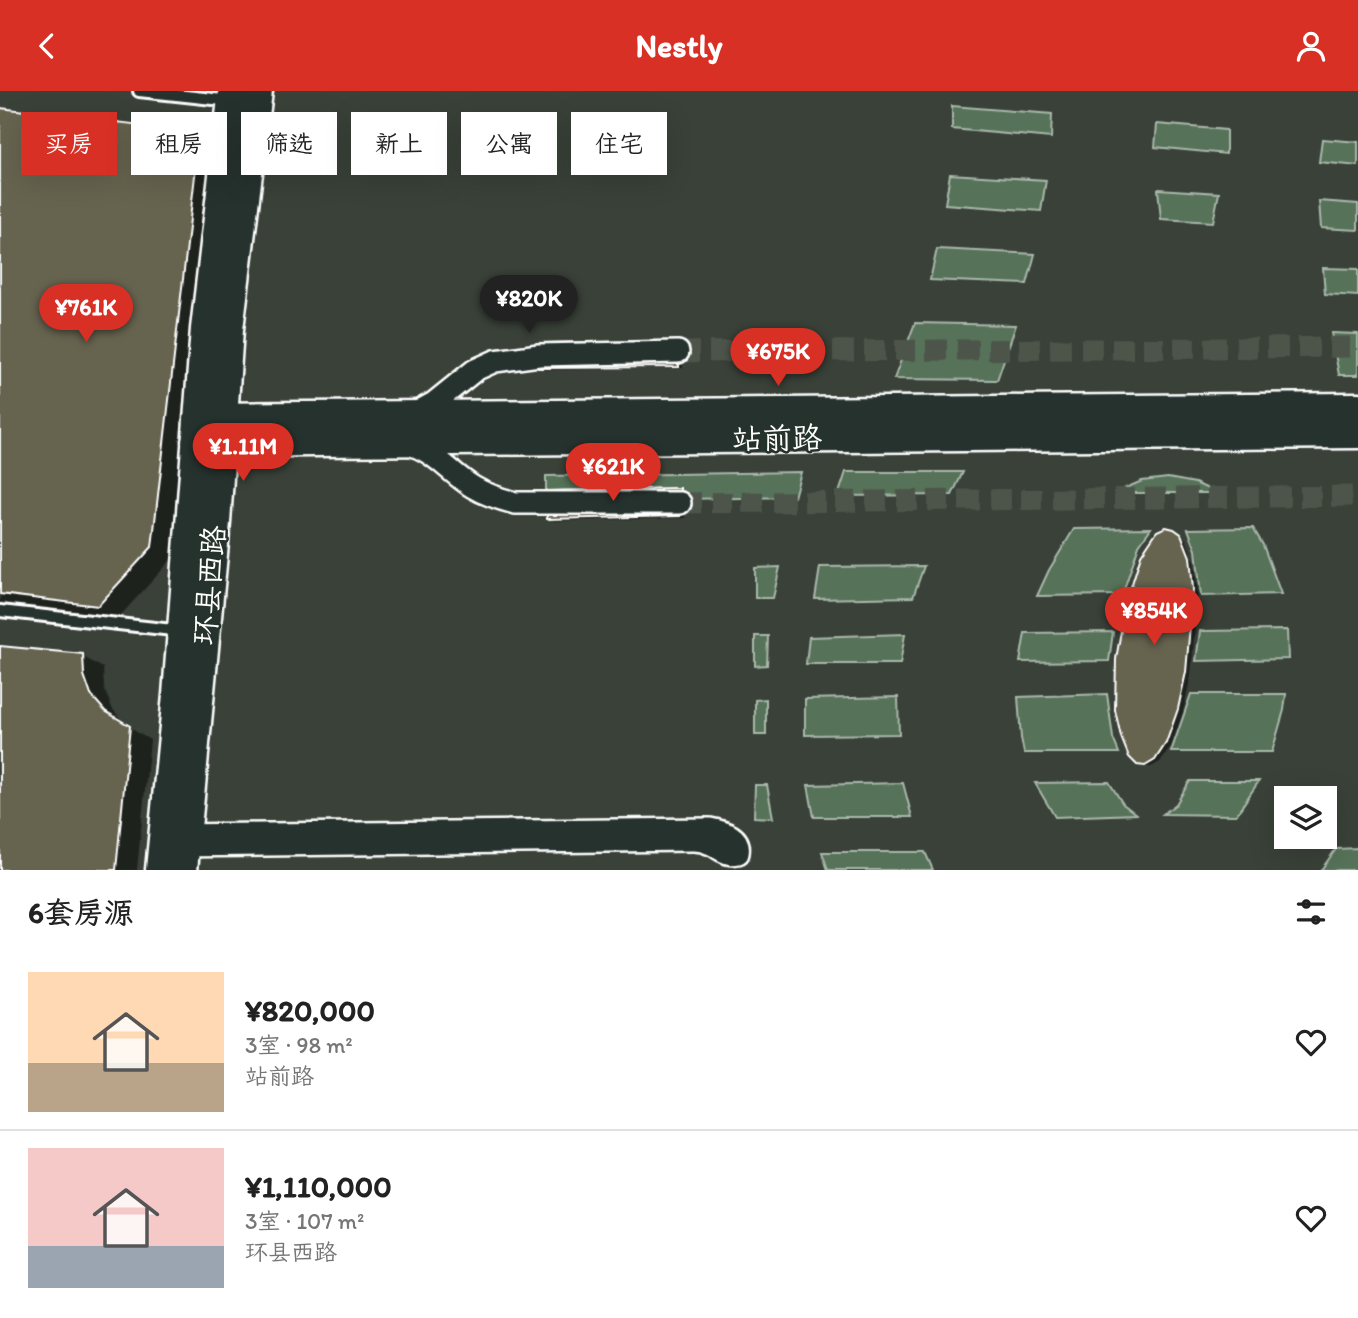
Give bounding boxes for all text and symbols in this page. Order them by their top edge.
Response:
icon: back [28,27,66,65]
text: Nestly [635,27,723,65]
icon: person [1292,27,1330,65]
chip: 买房 [21,112,117,175]
chip: 租房 [131,112,227,175]
chip: 筛选 [241,112,337,175]
chip: 新上 [351,112,447,175]
chip: 公寓 [461,112,557,175]
chip: 住宅 [571,112,667,175]
pin: ¥820K [480,275,578,335]
text: ¥820K [496,284,562,312]
pin: ¥761K [37,285,135,344]
text: ¥761K [55,293,117,321]
pin: ¥675K [729,329,827,388]
text: ¥675K [746,337,810,365]
street label: 站前路 [732,419,822,457]
pin: ¥1.11M [186,423,300,483]
text: ¥1.11M [209,432,277,460]
pin: ¥621K [564,443,662,503]
text: ¥621K [582,452,644,480]
street label: 环县西路 [185,524,233,646]
pin: ¥854K [1105,587,1203,647]
text: ¥854K [1121,596,1187,624]
map controls [1274,786,1337,849]
button: layers [1274,786,1337,849]
icon: filters [1292,893,1330,931]
text: 6套房源 [28,894,134,931]
text: ¥820,000 [245,992,375,1029]
icon: home [84,1000,168,1084]
icon: heart [1292,1023,1330,1061]
text: 3室 · 98 m² [245,1031,353,1059]
text: 站前路 [245,1062,314,1090]
text: ¥1,110,000 [245,1168,392,1205]
icon: home [84,1176,168,1260]
icon: heart [1292,1199,1330,1237]
text: 3室 · 107 m² [245,1207,364,1235]
text: 环县西路 [245,1238,337,1266]

